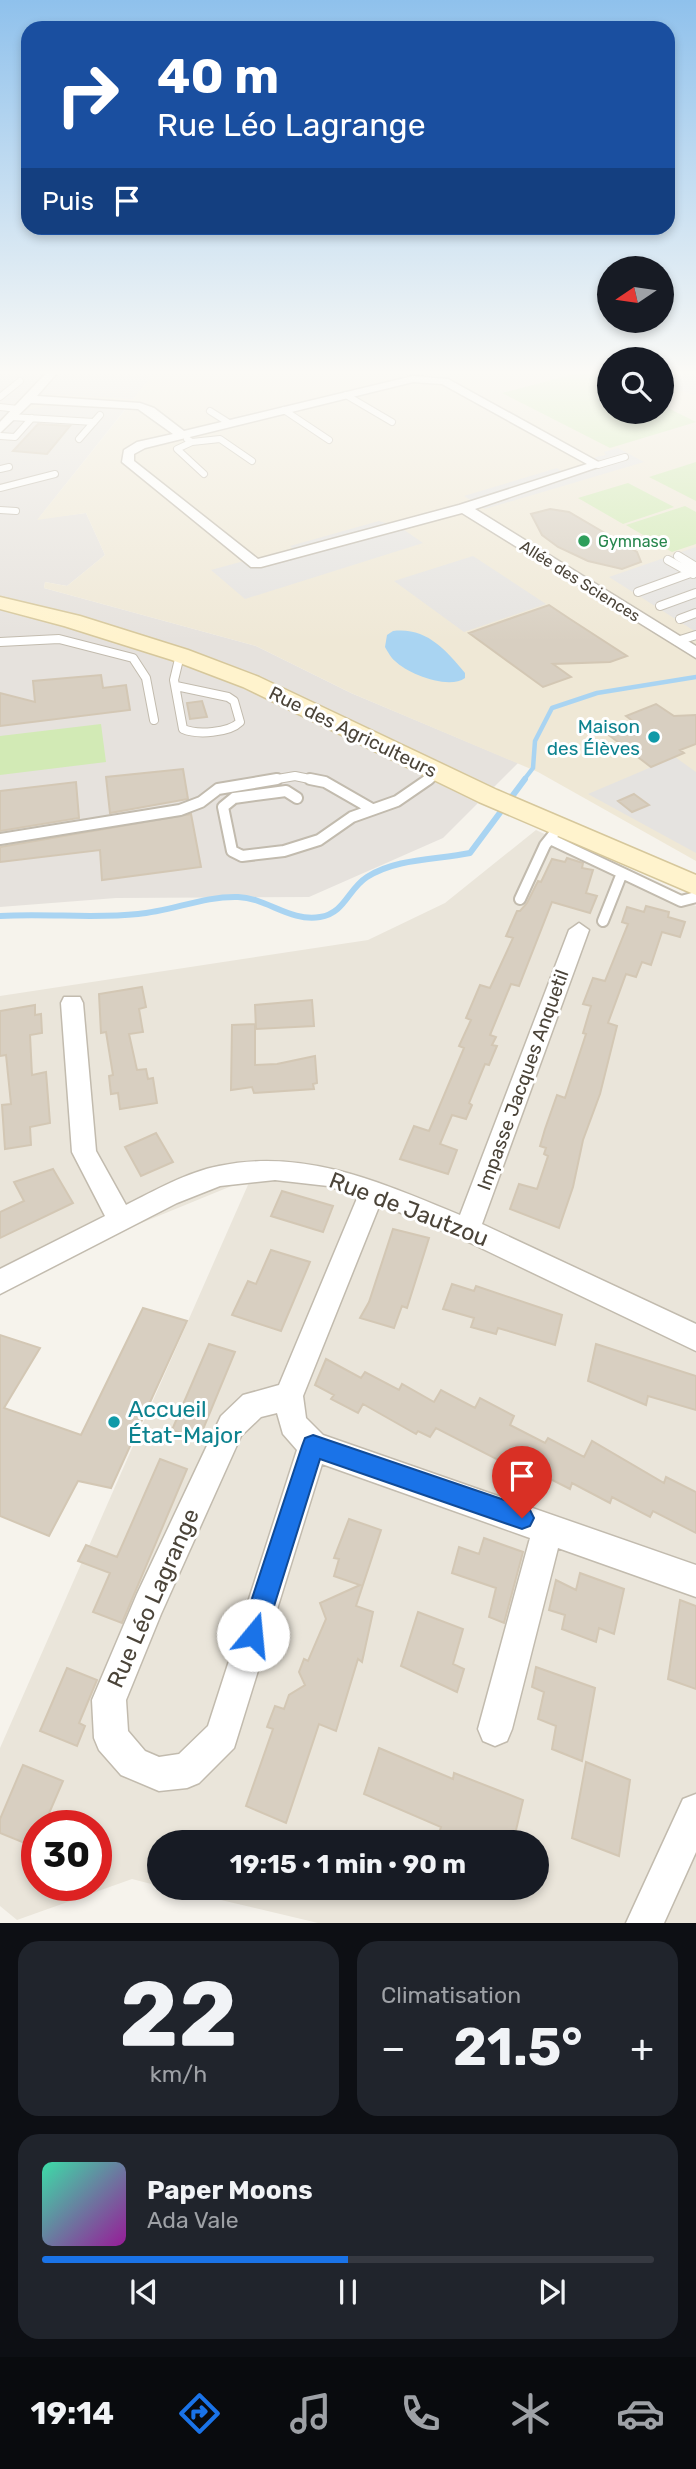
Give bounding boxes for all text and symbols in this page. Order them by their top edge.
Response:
text: 40 m [157,47,279,105]
icon: right [42,49,133,140]
text: Rue Léo Lagrange [157,106,426,144]
icon: arrive [108,182,146,220]
text: Puis [42,186,94,217]
north arrow [597,256,674,332]
map controls [597,256,674,424]
button: search [597,347,674,424]
place label: Gymnase [598,532,668,551]
marker: Gymnase [576,533,592,549]
street label: Allée des Sciences [516,536,644,626]
street label: Rue des Agriculteurs [265,681,441,783]
place label: Maison des Élèves [547,715,640,760]
marker: Maison des Élèves [646,729,662,745]
street label: Impasse Jacques Anquetil [472,967,574,1193]
street label: Rue de Jautzou [325,1166,493,1252]
place label: Accueil État-Major [128,1395,242,1449]
marker: Accueil État-Major [106,1414,122,1430]
pin [492,1446,552,1518]
icon: arrive [503,1457,541,1495]
street label: Rue Léo Lagrange [101,1504,205,1692]
position arrow [216,1598,290,1672]
speed limit sign: 30 [21,1810,112,1901]
text: 19:15 · 1 min · 90 m [230,1849,466,1880]
text: 22 [119,1960,238,2068]
text: Climatisation [381,1981,521,2009]
text: 21.5° [453,2016,583,2078]
text: − [381,2025,406,2071]
text: + [630,2025,654,2071]
text: km/h [150,2060,207,2088]
text: Paper Moons [147,2175,313,2206]
text: Ada Vale [147,2206,239,2234]
icon: previous [125,2273,163,2311]
icon: pause [329,2273,367,2311]
icon: next [533,2273,571,2311]
icon: directions [175,2389,224,2438]
icon: music [286,2389,335,2438]
icon: phone [396,2389,445,2438]
icon: climate [506,2389,555,2438]
icon: car [616,2389,665,2438]
text: 19:14 [31,2394,114,2432]

